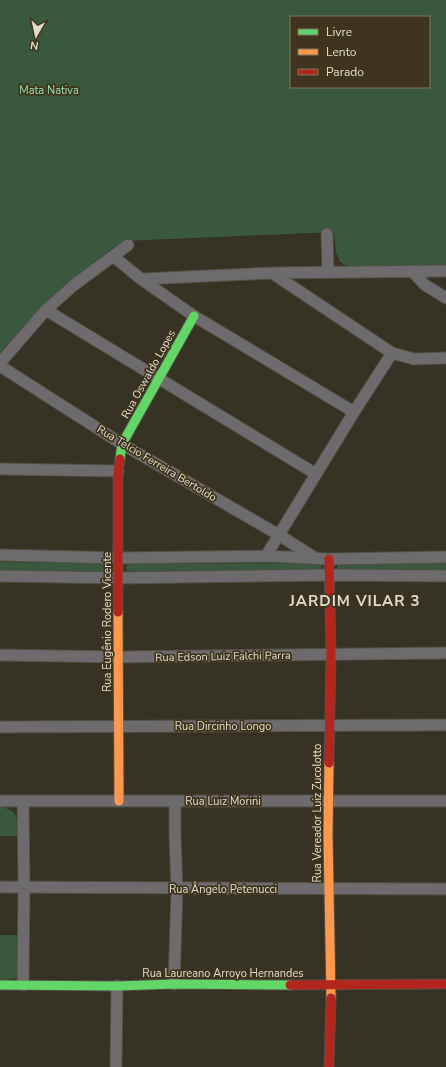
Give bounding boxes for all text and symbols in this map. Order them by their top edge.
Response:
north arrow [16,16,56,56]
legend [290,16,430,88]
text: Livre [326,24,352,40]
text: N [29,37,40,53]
text: Lento [326,44,357,60]
text: Parado [326,64,364,80]
park label: Mata Nativa [19,83,79,98]
street label: Rua Oswaldo Lopes [118,327,179,421]
street label: Rua Telcio Ferreira Bertoldo [94,422,219,505]
street label: Rua Eugênio Rodero Vicente [100,552,115,692]
district label: JARDIM VILAR 3 [288,591,421,611]
street label: Rua Edson Luiz Falchi Parra [155,648,291,665]
street label: Rua Dircinho Longo [175,719,271,734]
street label: Rua Vereador Luiz Zucolotto [310,744,325,882]
street label: Rua Luiz Morini [185,794,261,809]
street label: Rua Ângelo Petenucci [169,881,277,897]
street label: Rua Laureano Arroyo Hernandes [142,966,304,981]

